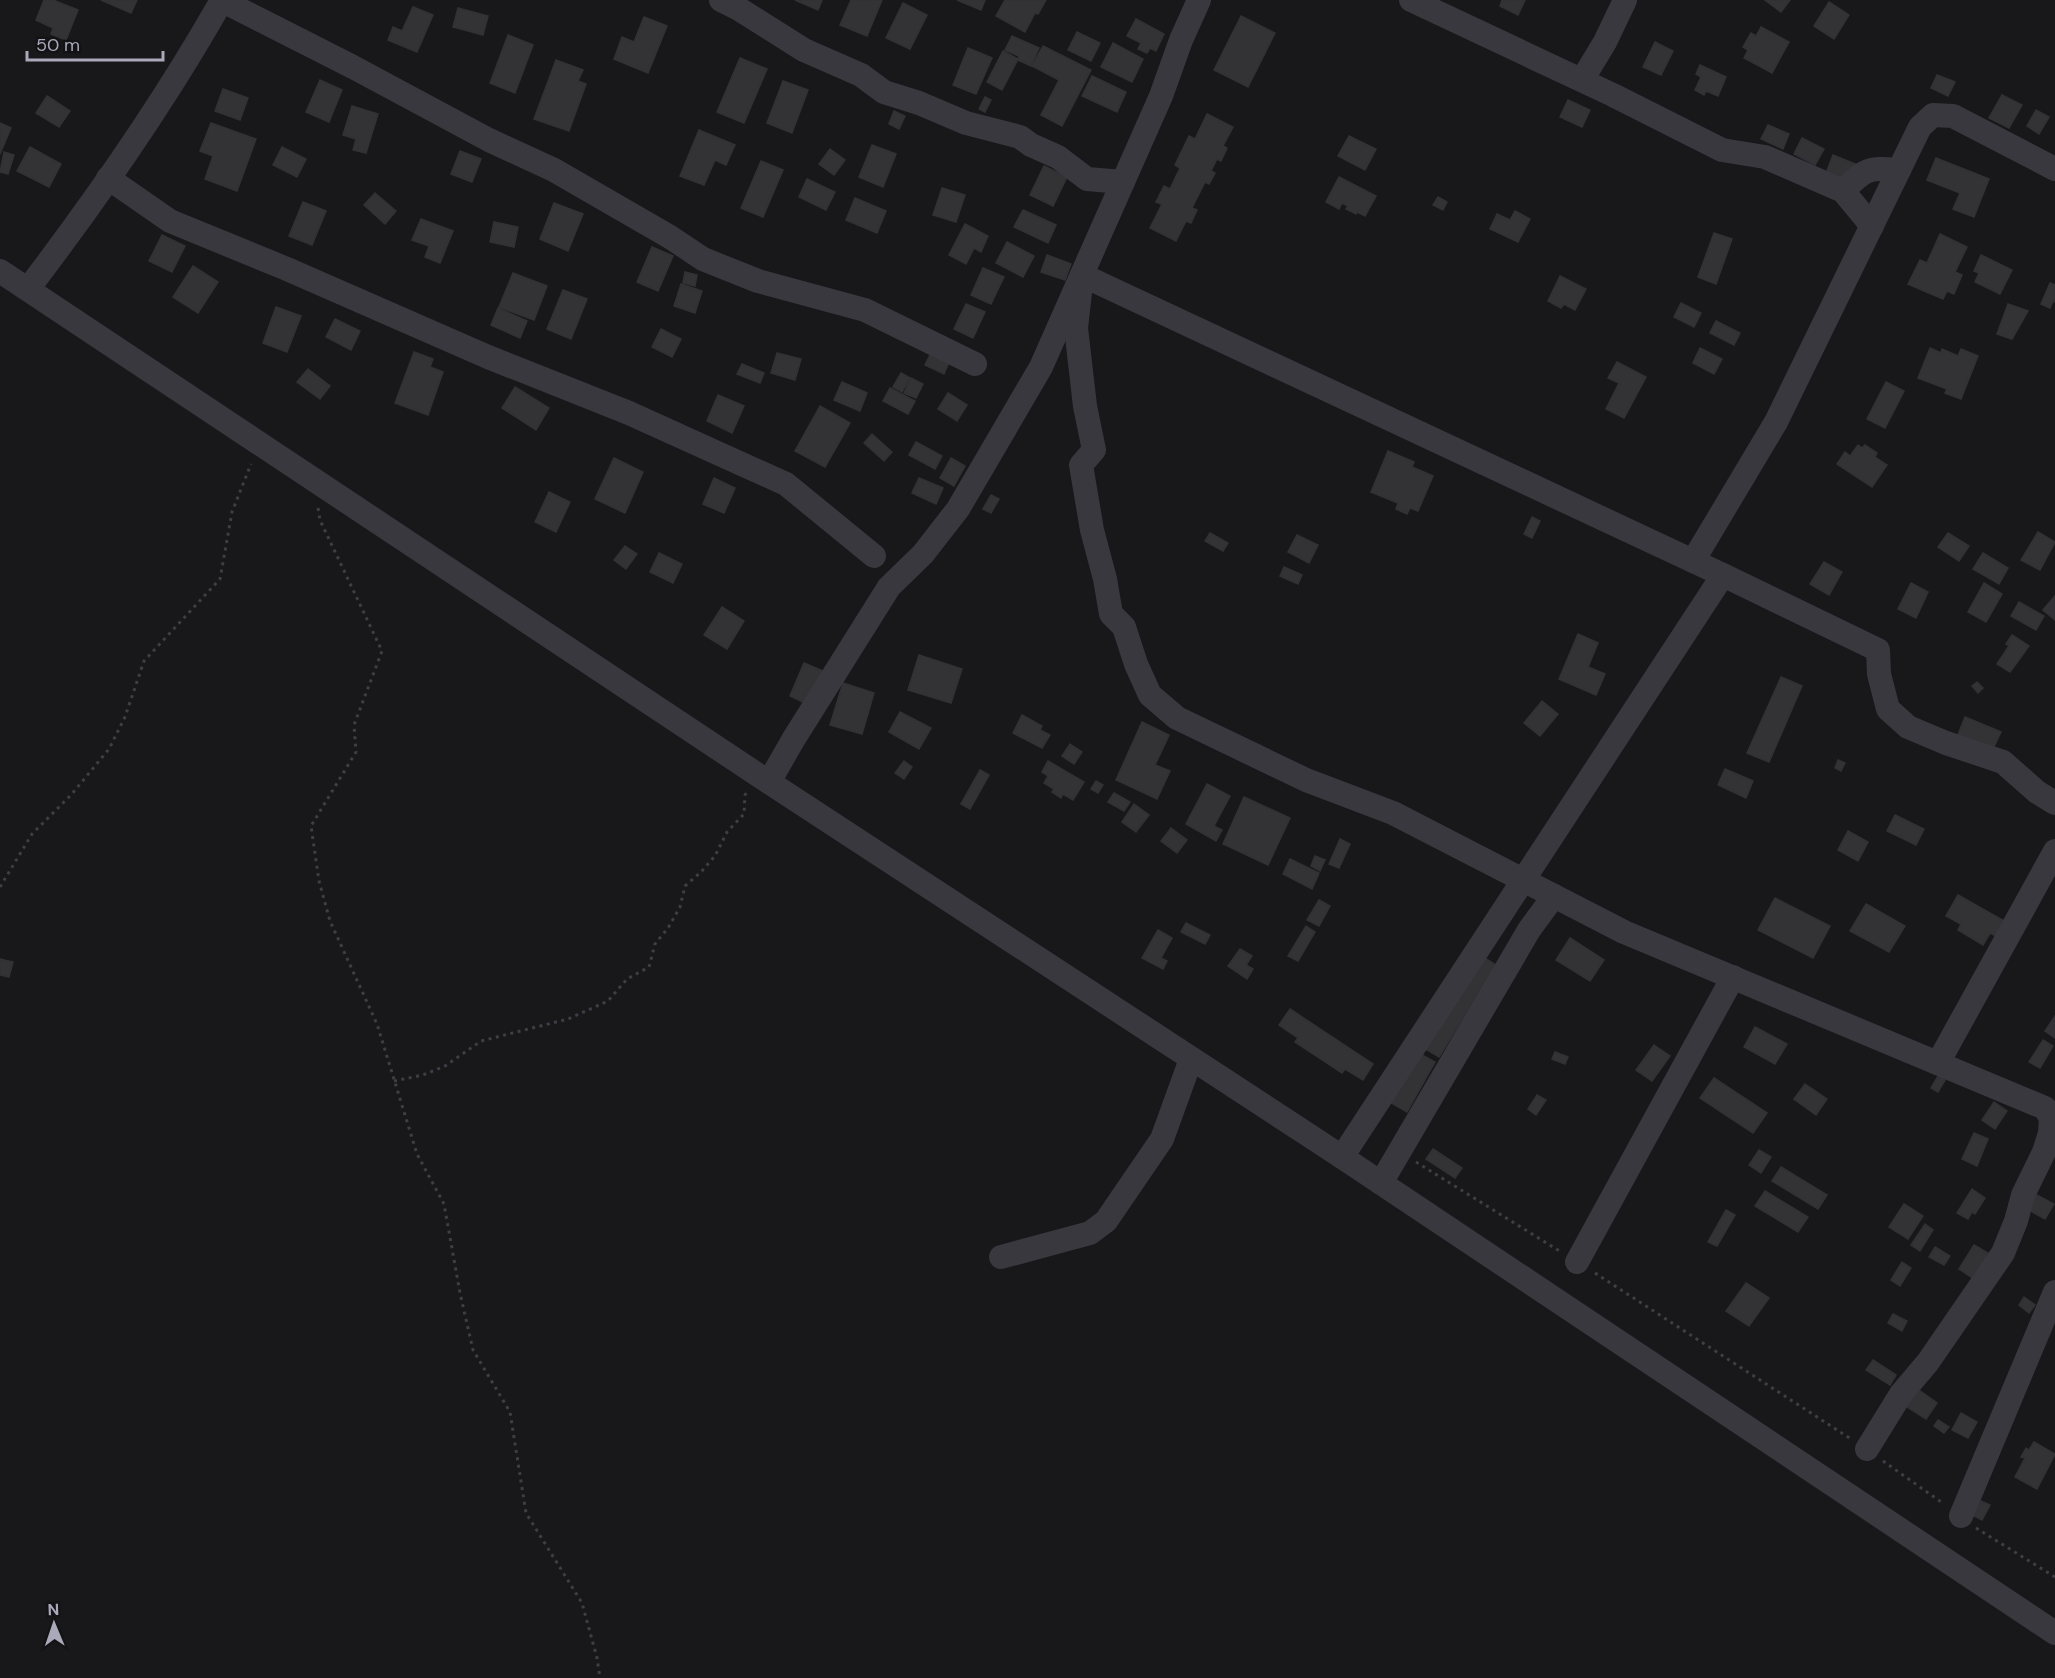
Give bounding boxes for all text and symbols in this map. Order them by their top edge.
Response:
scale bar [27,24,164,62]
text: 50 m [36,33,80,57]
north arrow [24,1594,84,1654]
text: N [47,1599,60,1620]

